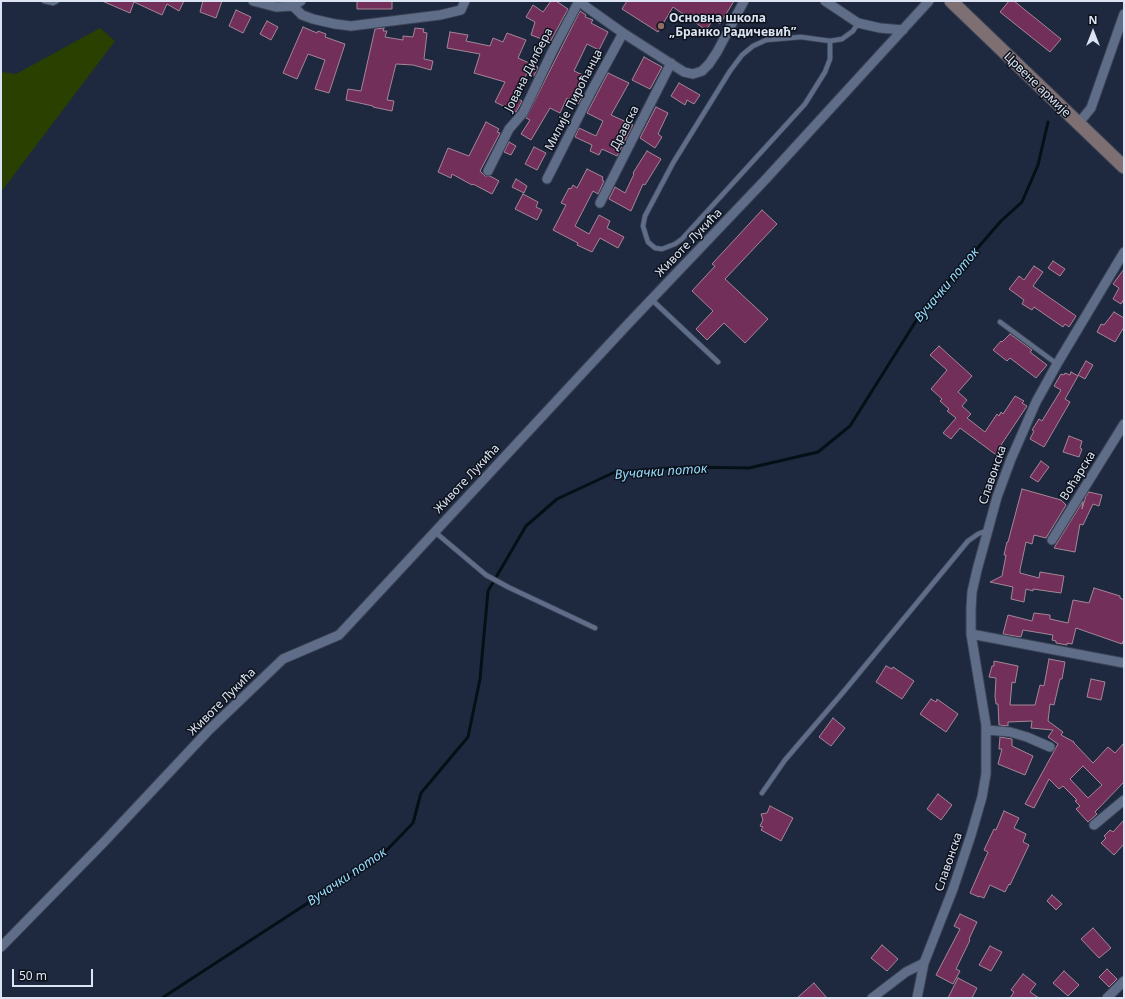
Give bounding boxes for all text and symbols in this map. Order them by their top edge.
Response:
place label: Основна школа „Бранко Радичевић” [669,12,796,40]
north arrow [1073,12,1113,52]
text: N [1089,12,1097,27]
marker: Основна школа „Бранко Радичевић” [656,21,666,31]
street label: Јована Дилбера [502,26,556,114]
street label: Милије Пироћанца [542,47,606,153]
street label: Црвене армије [1001,50,1073,120]
street label: Дравска [608,103,642,153]
street label: Животе Лукића [653,206,725,280]
water label: Вучачки поток [911,245,983,325]
street label: Животе Лукића [431,441,503,517]
street label: Славонска [976,444,1010,506]
street label: Воћарска [1057,449,1099,503]
water label: Вучачки поток [614,461,708,483]
street label: Животе Лукића [185,665,259,739]
street label: Славонска [932,831,966,893]
water label: Вучачки поток [304,845,390,909]
scale bar [14,961,95,987]
text: 50 m [19,967,47,984]

